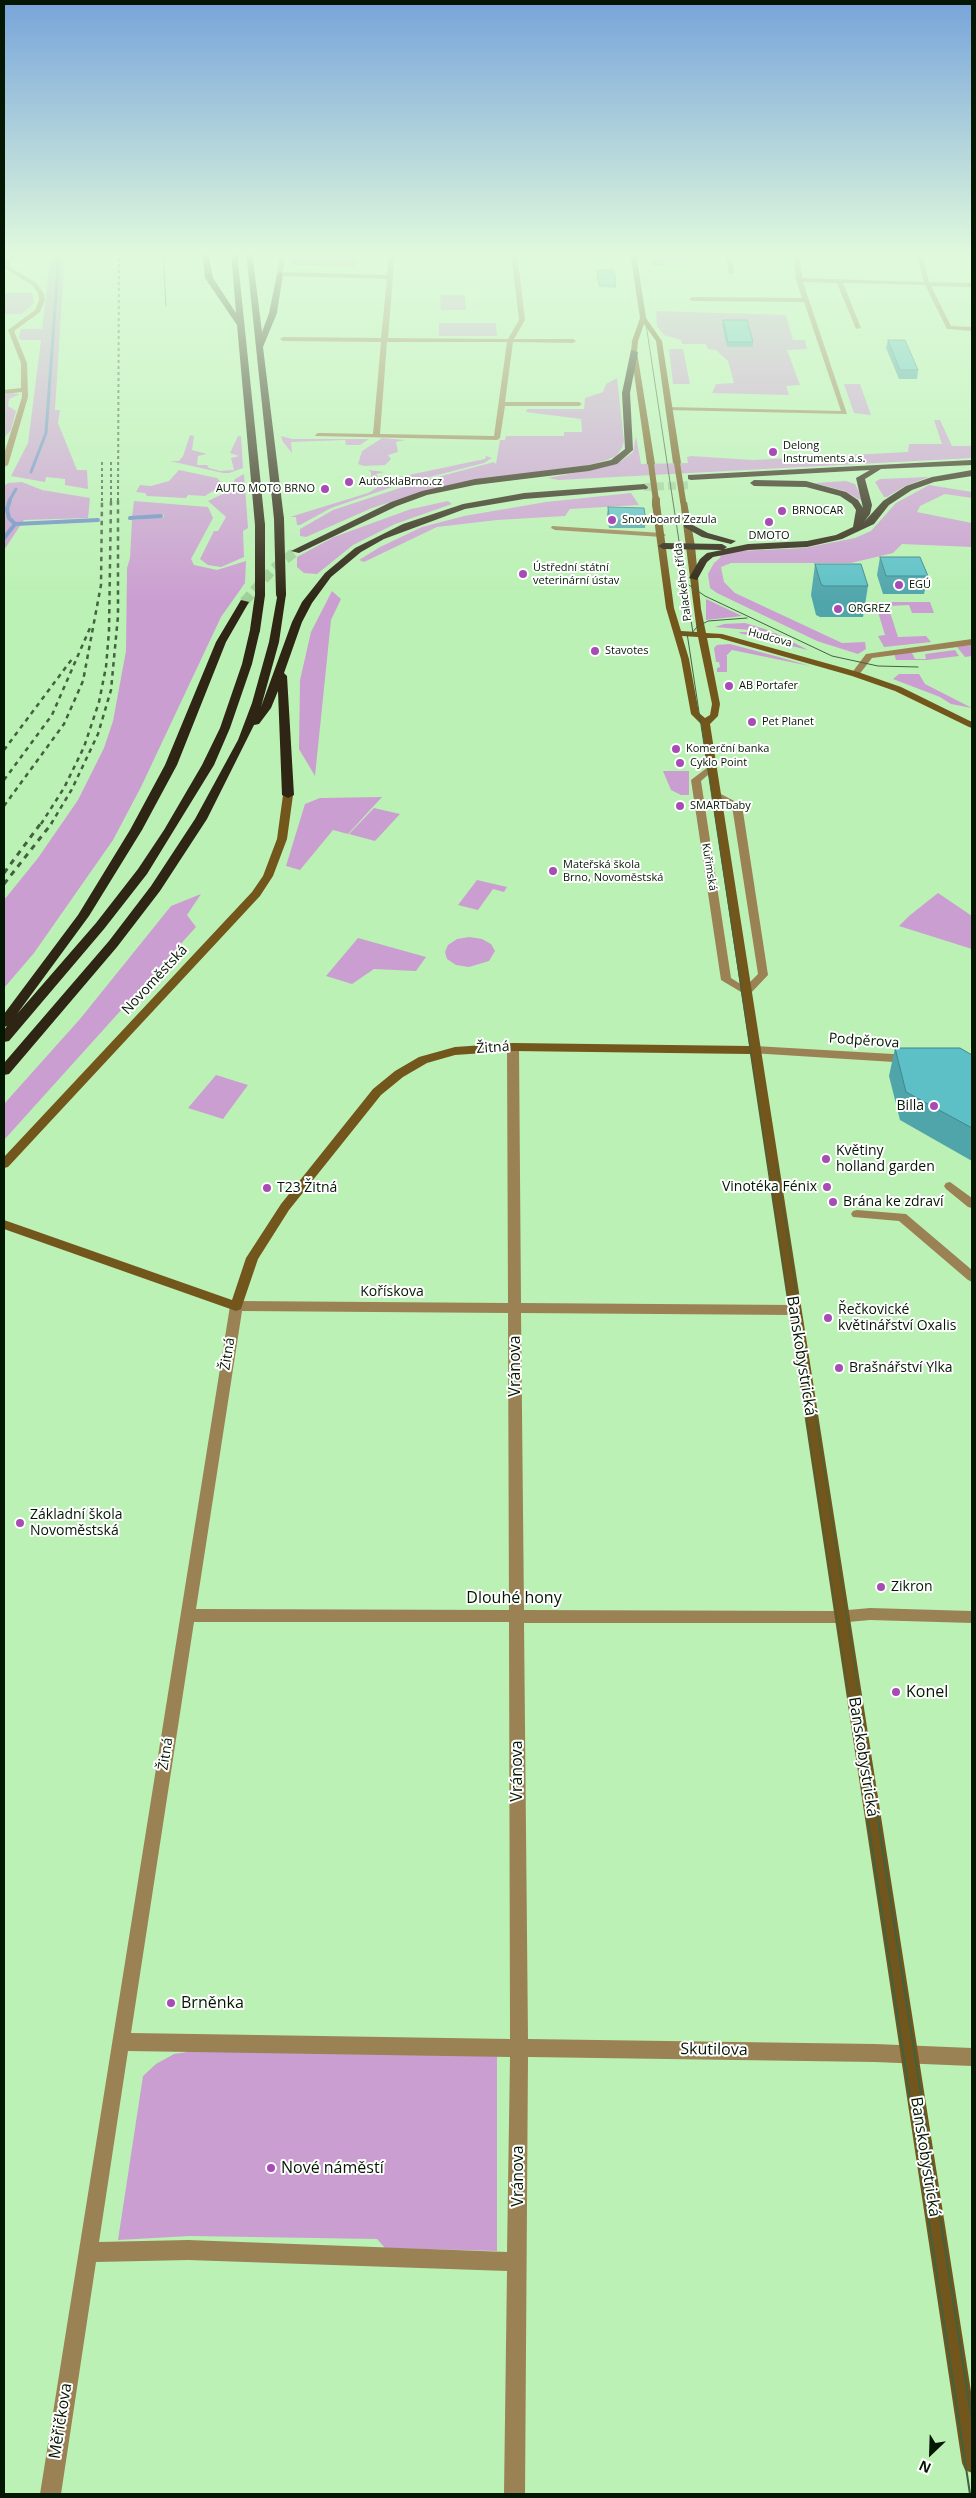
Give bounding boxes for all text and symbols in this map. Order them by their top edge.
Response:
place label: Delong Instruments a.s. [783,439,865,465]
marker: Delong Instruments a.s. [767,446,779,458]
place label: AutoSklaBrno.cz [359,475,442,489]
marker: AutoSklaBrno.cz [343,476,355,488]
place label: AUTO MOTO BRNO [216,482,315,496]
marker: AUTO MOTO BRNO [319,483,331,495]
place label: BRNOCAR [792,504,843,518]
marker: BRNOCAR [776,505,788,517]
place label: Snowboard Zezula [622,513,717,527]
marker: Snowboard Zezula [606,514,618,526]
marker: DMOTO [763,516,775,528]
place label: DMOTO [748,529,790,543]
street label: Palackého třída [672,542,694,622]
place label: Ústřední státní veterinární ústav [533,561,619,587]
marker: Ústřední státní veterinární ústav [517,568,529,580]
place label: EGÚ [909,578,931,592]
marker: EGÚ [893,579,905,591]
place label: ORGREZ [848,602,891,616]
marker: ORGREZ [832,603,844,615]
street label: Hudcova [747,626,793,650]
place label: Stavotes [605,644,649,658]
marker: Stavotes [589,645,601,657]
place label: AB Portafer [739,679,798,693]
marker: AB Portafer [723,680,735,692]
place label: Pet Planet [762,715,814,729]
marker: Pet Planet [746,716,758,728]
place label: Komerční banka [686,742,769,756]
marker: Komerční banka [670,743,682,755]
place label: Cyklo Point [690,756,747,770]
marker: Cyklo Point [674,757,686,769]
place label: SMARTbaby [690,799,751,813]
marker: SMARTbaby [674,800,686,812]
street label: Kuřimská [699,842,719,892]
place label: Mateřská škola Brno, Novoměstská [563,858,663,884]
marker: Mateřská škola Brno, Novoměstská [547,865,559,877]
street label: Novoměstská [119,942,191,1018]
street label: Podpěrova [828,1030,900,1052]
street label: Žitná [476,1038,510,1058]
place label: Billa [897,1098,924,1114]
marker: Billa [928,1100,940,1112]
place label: Květiny holland garden [836,1143,935,1176]
marker: Květiny holland garden [820,1153,832,1165]
place label: Vinotéka Fénix [722,1179,817,1195]
place label: T23 Žitná [277,1180,337,1196]
marker: Vinotéka Fénix [821,1181,833,1193]
marker: T23 Žitná [261,1182,273,1194]
place label: Brána ke zdraví [843,1194,944,1210]
marker: Brána ke zdraví [827,1196,839,1208]
street label: Kořískova [360,1284,424,1300]
street label: Banskobystrická [782,1295,820,1417]
place label: Řečkovické květinářství Oxalis [838,1302,956,1334]
marker: Řečkovické květinářství Oxalis [822,1312,834,1324]
street label: Vránova [505,1335,525,1397]
street label: Žitná [217,1336,239,1372]
place label: Brašnářství Ylka [849,1360,953,1376]
marker: Brašnářství Ylka [833,1362,845,1374]
place label: Základní škola Novoměstská [30,1507,123,1540]
marker: Základní škola Novoměstská [14,1517,26,1529]
place label: Zikron [891,1579,933,1595]
marker: Zikron [875,1581,887,1593]
street label: Dlouhé hony [466,1588,562,1608]
place label: Konel [906,1682,948,1702]
marker: Konel [890,1686,902,1698]
street label: Banskobystrická [844,1696,882,1818]
street label: Žitná [155,1736,177,1772]
street label: Vránova [507,1740,527,1802]
place label: Brněnka [181,1993,244,2013]
marker: Brněnka [165,1997,177,2009]
street label: Skutilova [680,2040,748,2060]
street label: Banskobystrická [906,2096,944,2218]
street label: Vránova [508,2145,528,2207]
place label: Nové náměstí [281,2158,384,2178]
marker: Nové náměstí [265,2162,277,2174]
street label: Měřičkova [46,2382,76,2460]
north arrow [906,2428,956,2478]
text: N [916,2456,934,2478]

